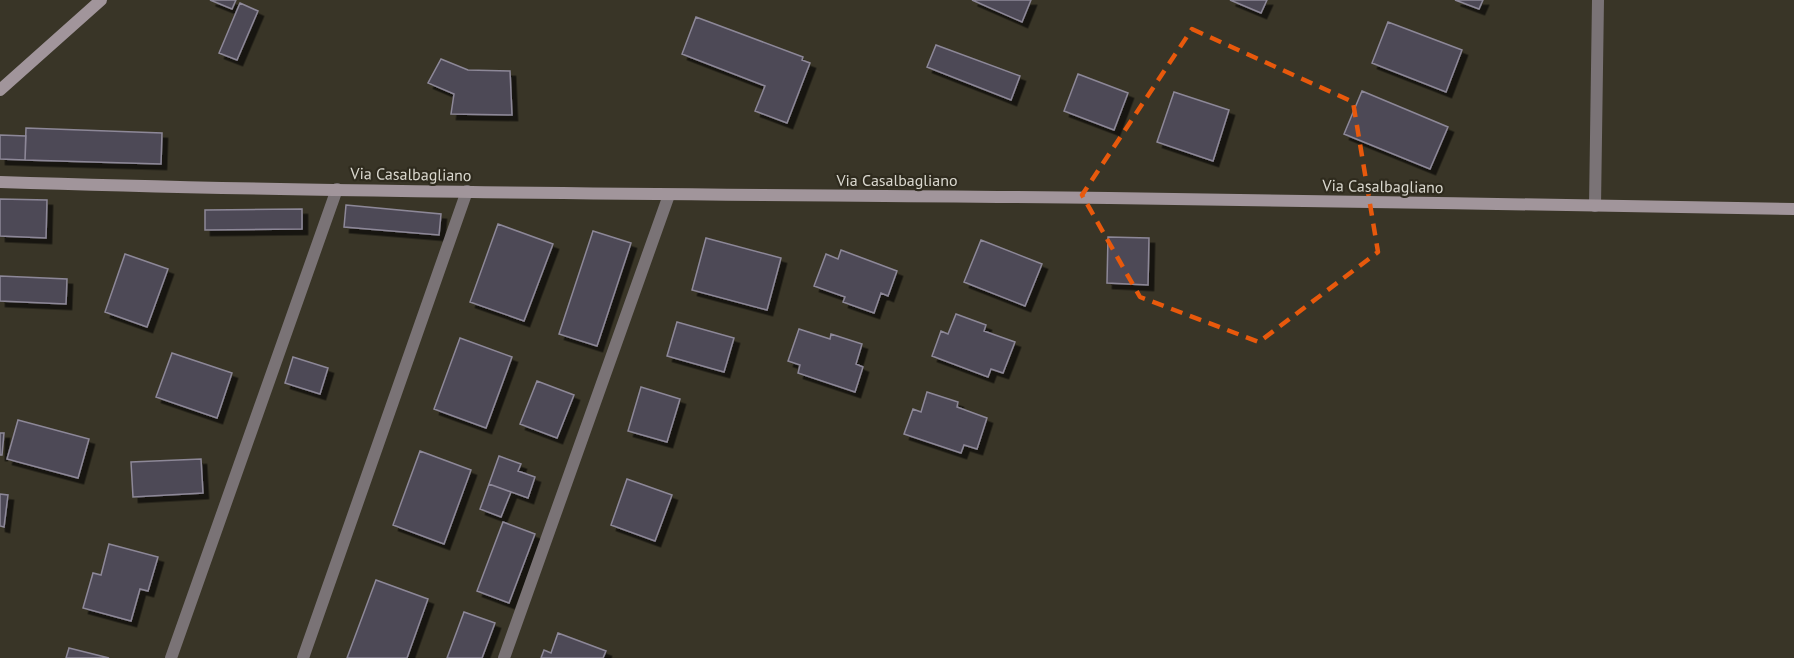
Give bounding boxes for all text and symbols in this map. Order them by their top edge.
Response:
street label: Via Casalbagliano [349,163,472,185]
street label: Via Casalbagliano [835,170,958,190]
street label: Via Casalbagliano [1321,175,1444,197]

